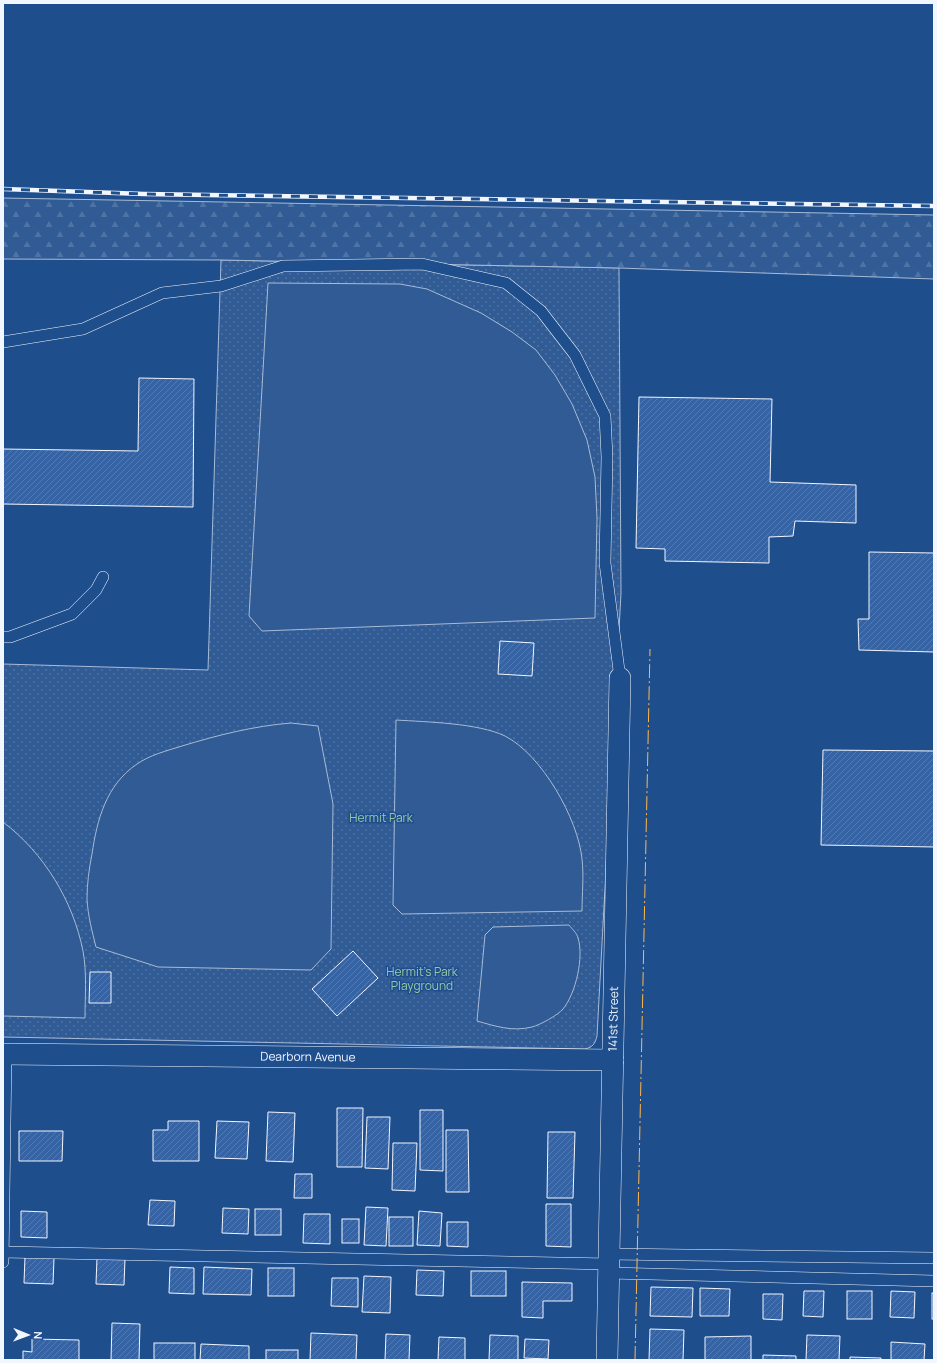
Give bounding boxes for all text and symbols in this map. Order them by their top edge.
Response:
park label: Hermit Park [349,809,414,826]
park label: Hermit's Park Playground [386,963,459,994]
street label: 141st Street [604,986,622,1052]
street label: Dearborn Avenue [260,1048,356,1065]
north arrow [8,1315,48,1355]
text: N [31,1331,46,1339]

